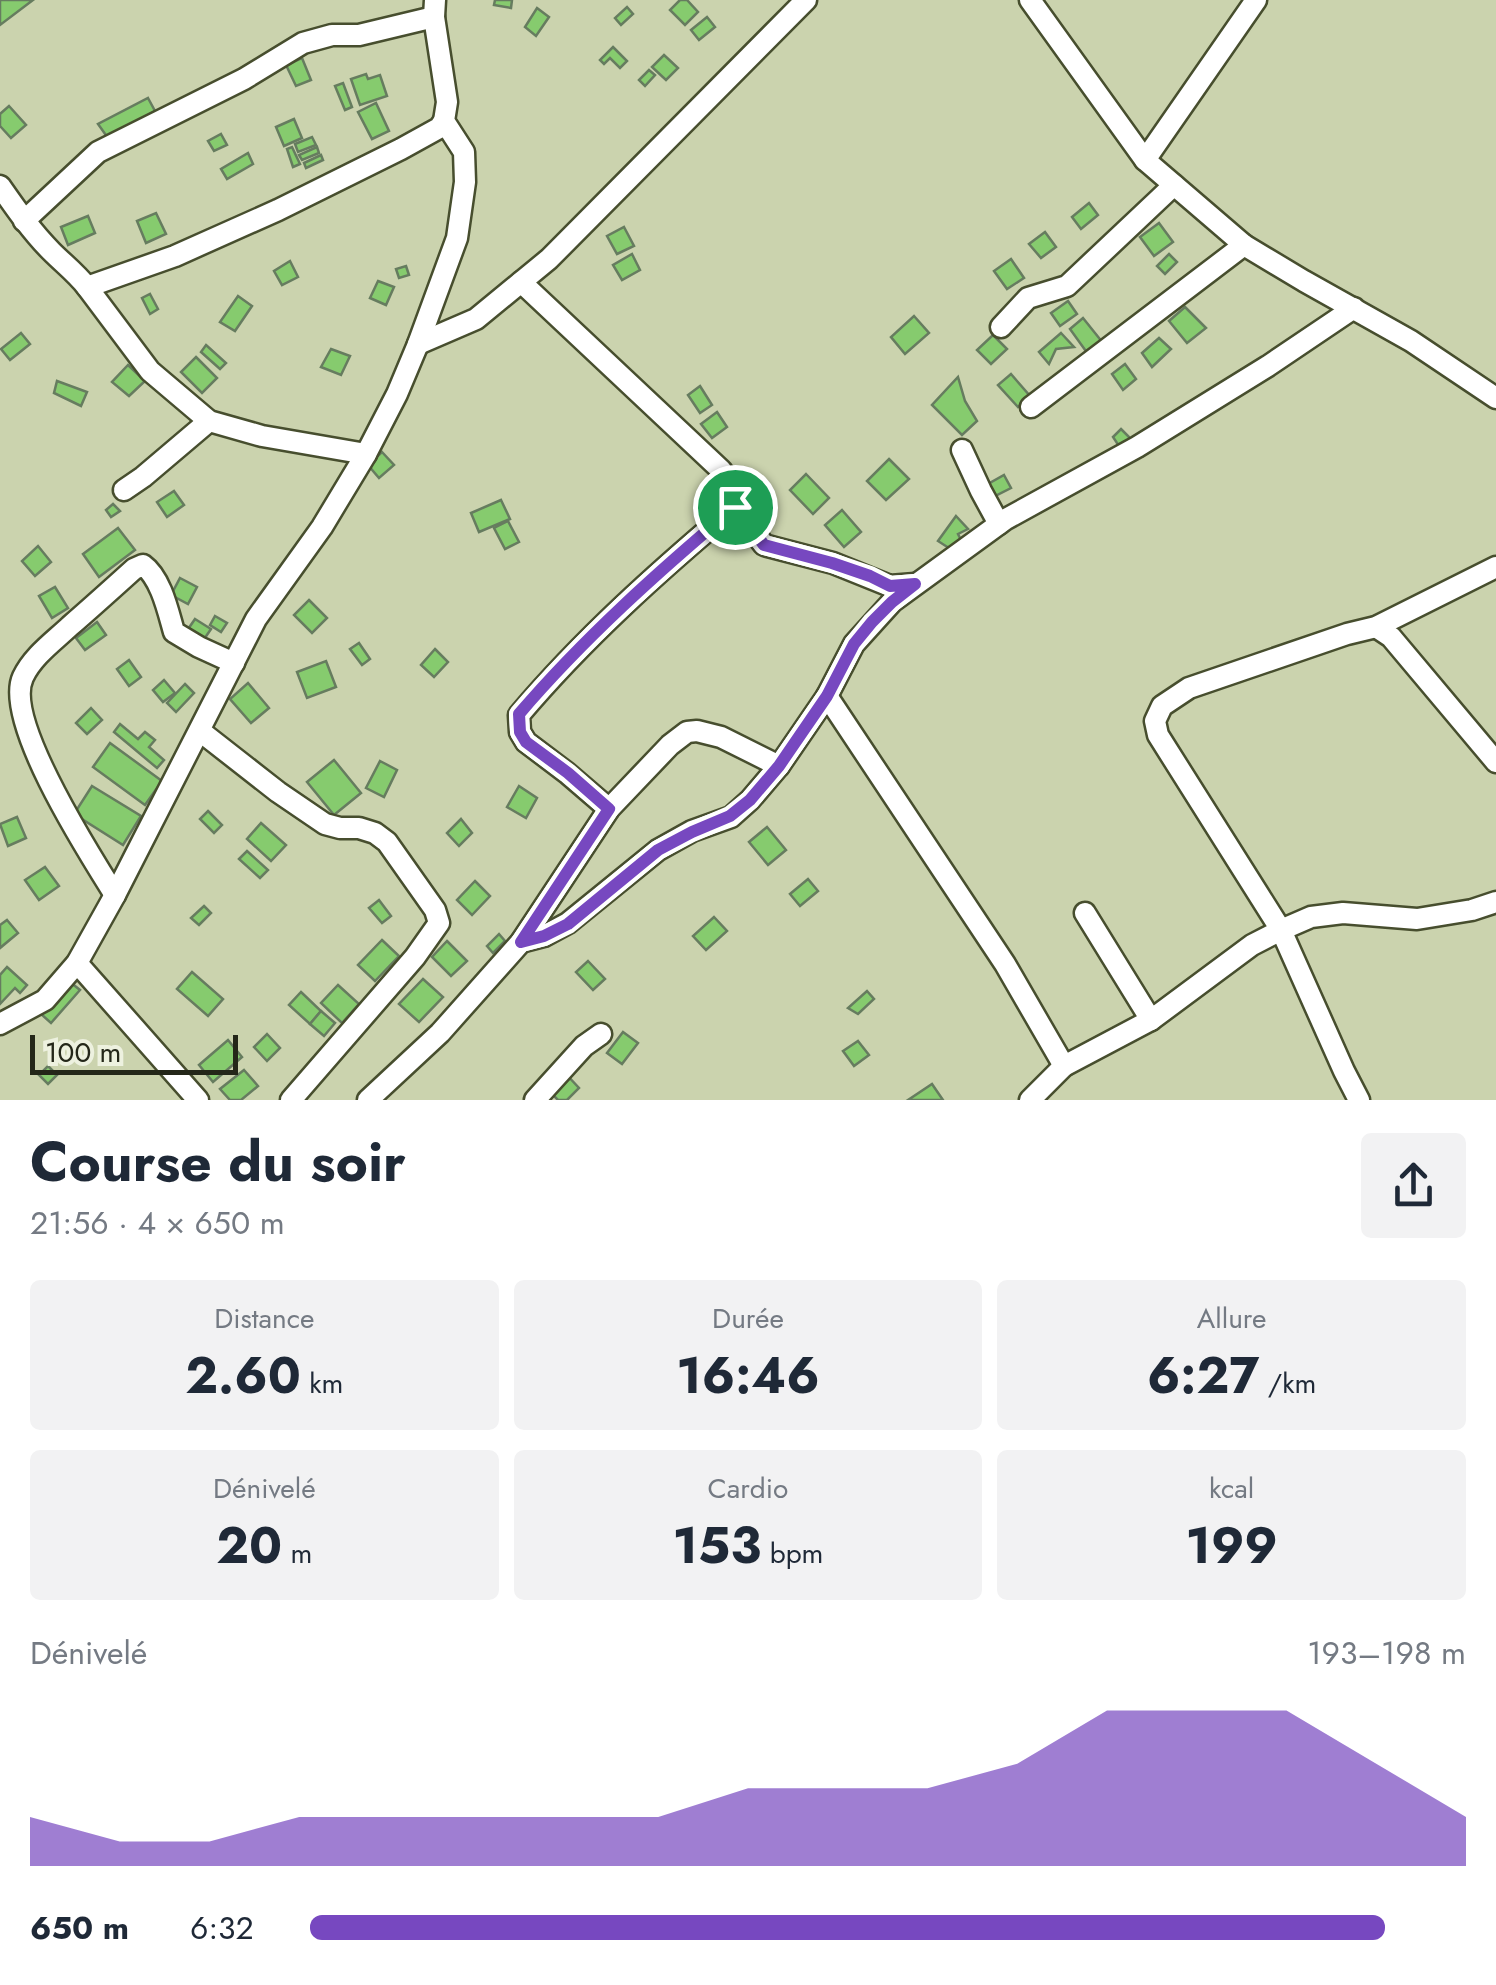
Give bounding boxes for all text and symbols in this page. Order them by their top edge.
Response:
pin [693,465,778,550]
icon: arrive [708,480,763,535]
scale bar [30,1030,238,1074]
text: 100 m [45,1032,121,1073]
text: Course du soir [30,1122,406,1202]
button: share [1361,1133,1466,1238]
text: 21:56 · 4 × 650 m [30,1200,285,1246]
text: Distance [214,1298,314,1339]
text: Durée [712,1298,784,1339]
text: Allure [1197,1298,1266,1339]
text: 2.60 [185,1339,301,1412]
text: 16:46 [676,1339,820,1412]
text: 6:27 [1147,1339,1259,1412]
text: km [301,1363,343,1404]
text: /km [1259,1363,1316,1404]
text: Dénivelé [213,1468,316,1509]
text: Cardio [708,1468,788,1509]
text: kcal [1209,1468,1254,1509]
text: 20 [216,1509,282,1582]
text: 153 [673,1509,761,1582]
text: 199 [1185,1509,1278,1582]
text: m [282,1533,312,1574]
text: bpm [761,1533,823,1574]
text: Dénivelé [30,1630,147,1676]
text: 193–198 m [1307,1630,1466,1676]
text: 650 m [30,1905,129,1951]
text: 6:32 [190,1905,254,1951]

